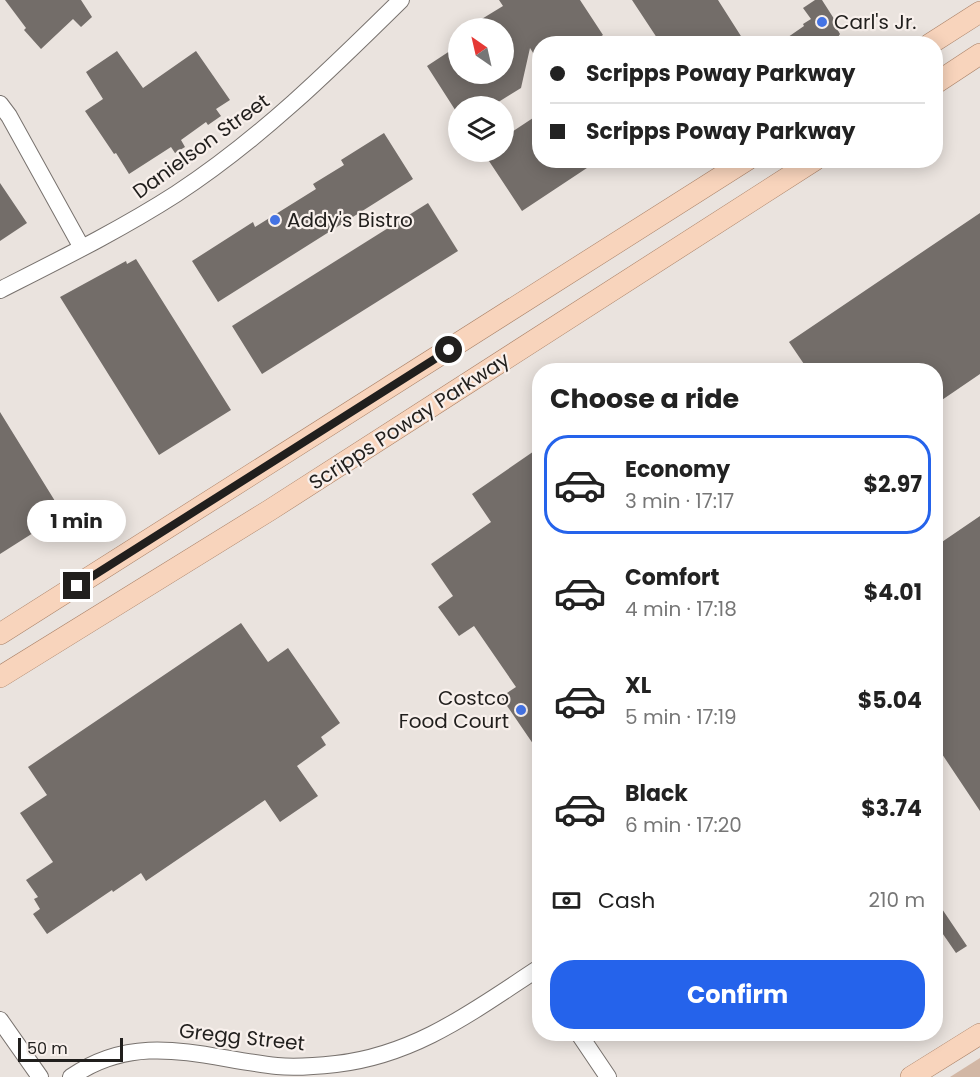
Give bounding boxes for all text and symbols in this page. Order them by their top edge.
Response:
place label: Carl's Jr. [834,8,917,36]
marker: Carl's Jr. [815,15,829,29]
north arrow [448,18,514,84]
map controls [448,18,514,162]
text: Scripps Poway Parkway [586,58,855,89]
street label: Danielson Street [127,87,275,205]
button: layers [448,96,514,162]
text: Scripps Poway Parkway [586,116,855,147]
place label: Addy's Bistro [287,206,413,234]
marker: Addy's Bistro [268,213,282,227]
route start [435,336,462,363]
street label: Scripps Poway Parkway [303,346,515,496]
text: Choose a ride [550,380,739,417]
text: Economy [625,454,730,485]
icon: car [553,458,607,512]
text: $2.97 [863,469,922,500]
text: 3 min · 17:17 [625,487,734,515]
callout: 1 min [28,499,127,541]
text: 1 min [50,507,103,535]
text: Comfort [625,562,719,593]
icon: car [553,566,607,620]
route end [63,572,90,599]
text: $4.01 [864,577,922,608]
text: 4 min · 17:18 [625,595,737,623]
text: XL [625,670,651,701]
icon: car [553,674,607,728]
place label: Costco Food Court [399,684,509,735]
text: $5.04 [858,685,922,716]
marker: Costco Food Court [514,703,528,717]
text: 5 min · 17:19 [625,703,737,731]
text: Black [625,778,688,809]
icon: car [553,782,607,836]
text: $3.74 [861,793,922,824]
text: 6 min · 17:20 [625,811,742,839]
icon: cash [550,884,583,917]
text: Cash [598,885,655,916]
text: 210 m [869,886,925,914]
button: Confirm [550,960,925,1029]
street label: Gregg Street [178,1016,306,1058]
scale bar [18,1035,123,1062]
text: 50 m [27,1037,68,1060]

